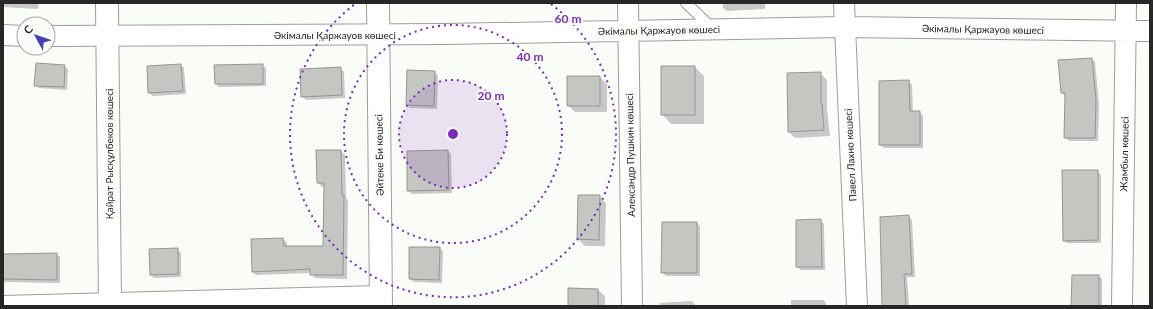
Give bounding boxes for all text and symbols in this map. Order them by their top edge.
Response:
text: 60 m [555,11,581,26]
north arrow [16,16,56,56]
text: С [21,22,36,36]
street label: Әкімалы Қаржауов көшесі [922,22,1044,36]
street label: Әкімалы Қаржауов көшесі [598,23,720,37]
street label: Әкімалы Қаржауов көшесі [274,29,396,41]
text: 40 m [517,49,543,64]
text: 20 m [478,88,504,103]
street label: Қайрат Рысқұлбеков көшесі [103,89,115,219]
street label: Александр Пушкин көшесі [623,93,637,217]
street label: Павел Лахно көшесі [842,108,858,202]
street label: Әйтеке Би көшесі [372,114,386,196]
street label: Жамбыл көшесі [1117,116,1131,192]
centre of rings [446,127,460,141]

